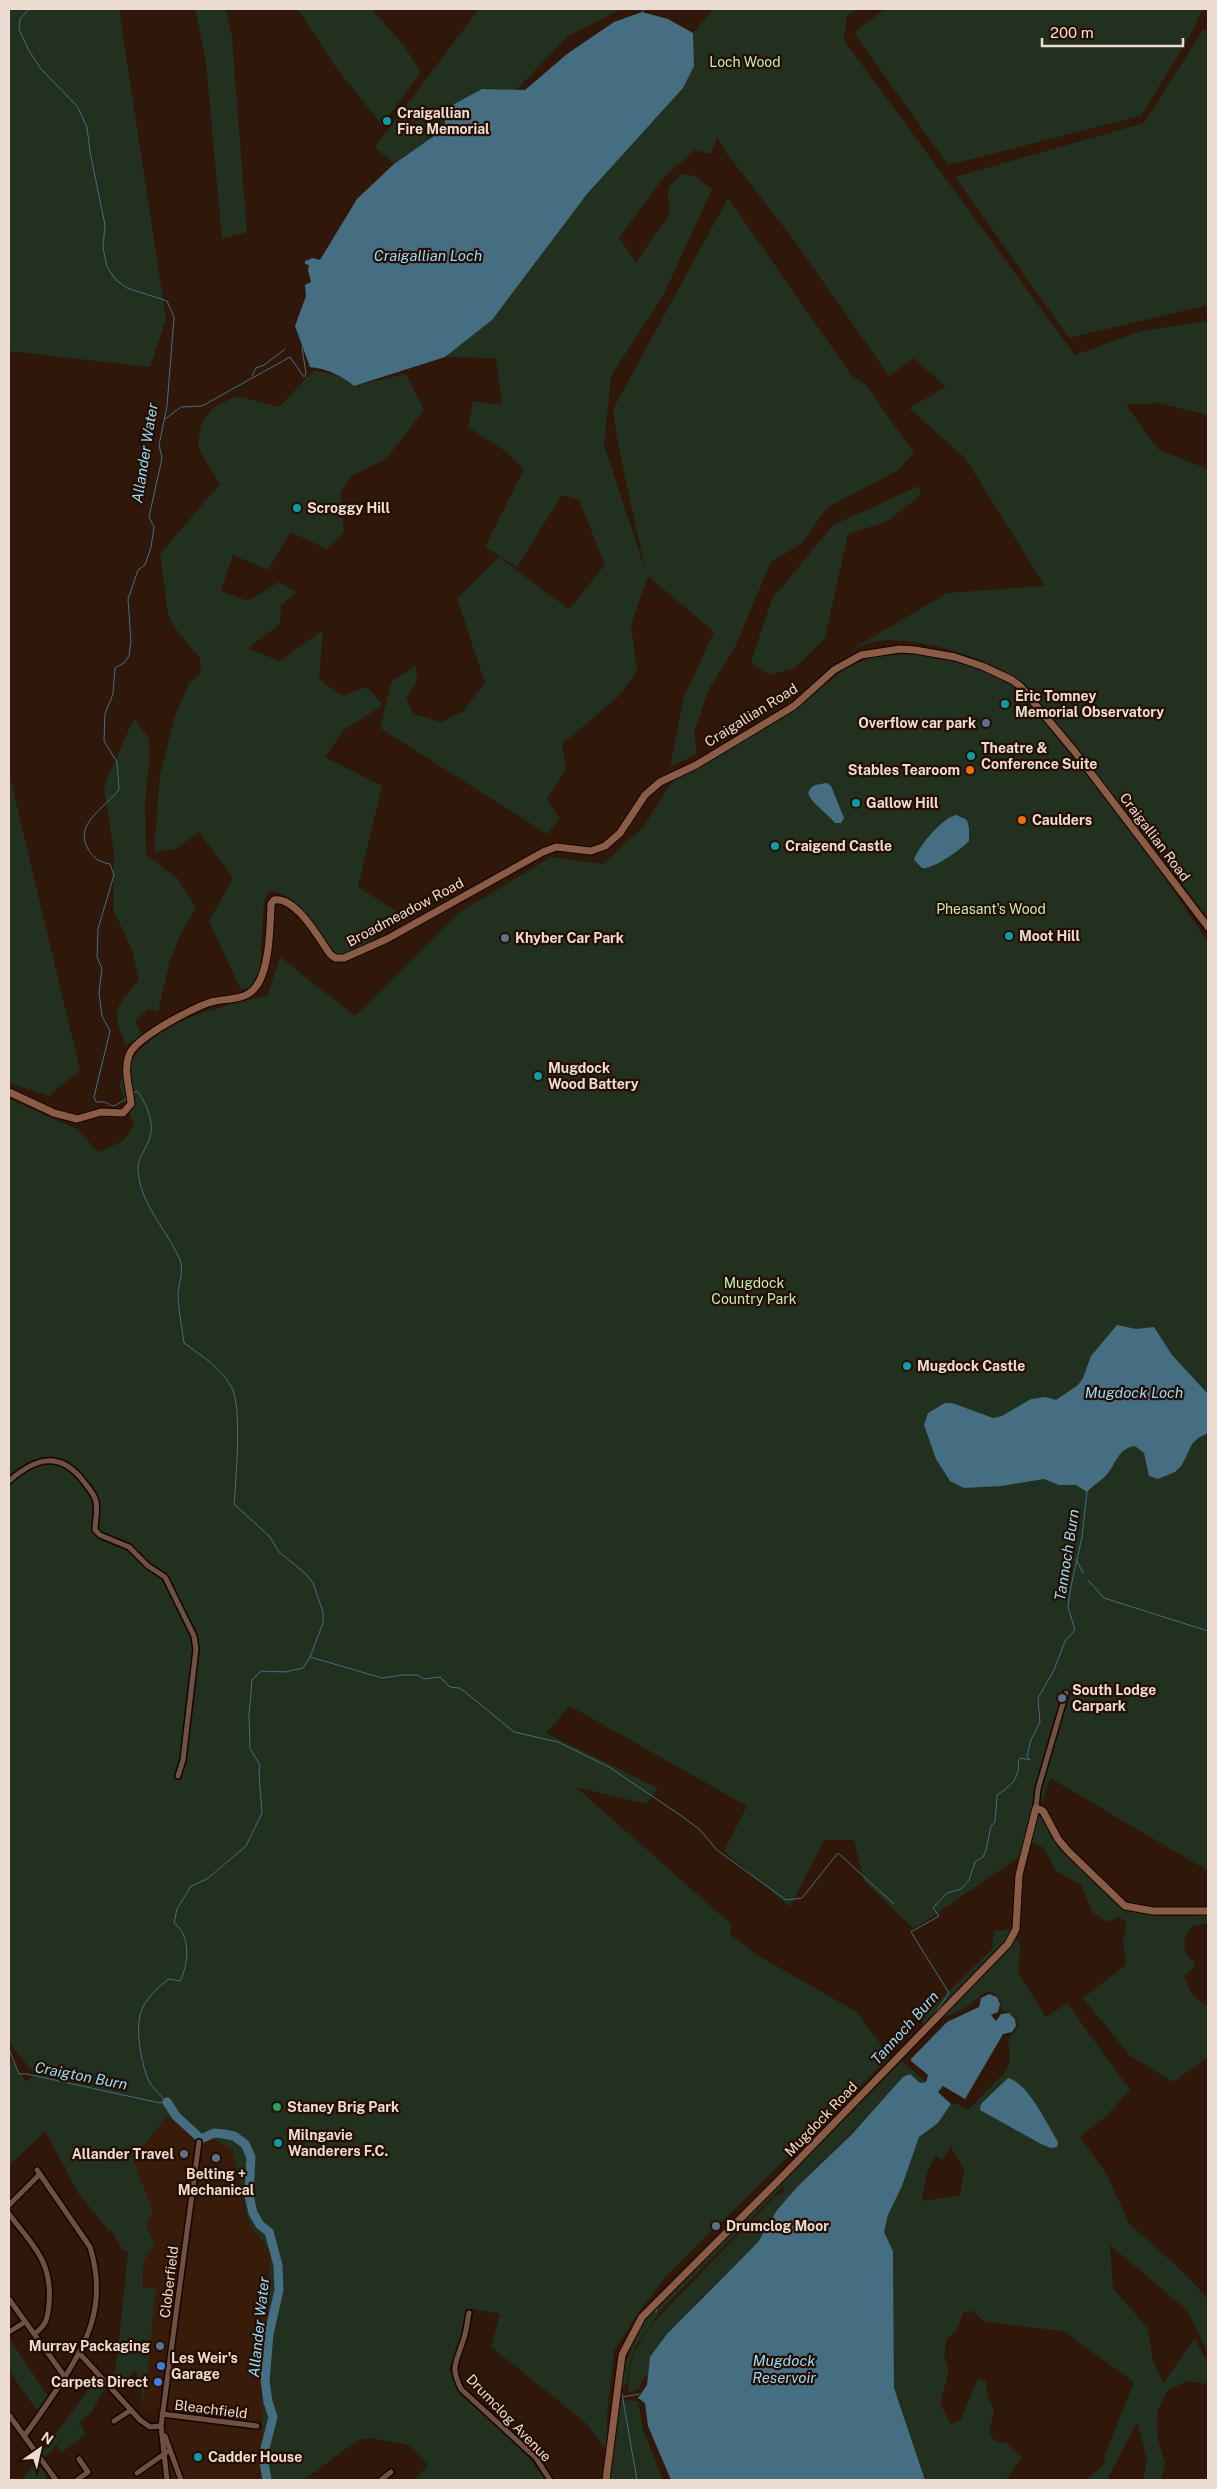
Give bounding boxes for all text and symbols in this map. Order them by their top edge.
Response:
scale bar [1042,15,1183,47]
text: 200 m [1050,24,1094,41]
park label: Loch Wood [709,54,781,70]
place label: Craigallian Fire Memorial [397,105,490,137]
marker: Craigallian Fire Memorial [381,115,393,127]
water label: Craigallian Loch [374,247,482,264]
water label: Allander Water [128,401,161,504]
place label: Scroggy Hill [307,500,390,516]
marker: Scroggy Hill [291,502,303,514]
street label: Craigallian Road [702,680,800,750]
place label: Eric Tomney Memorial Observatory [1015,688,1164,720]
marker: Eric Tomney Memorial Observatory [999,698,1011,710]
place label: Overflow car park [858,715,976,731]
marker: Overflow car park [980,717,992,729]
place label: Theatre & Conference Suite [981,740,1097,772]
marker: Theatre & Conference Suite [965,750,977,762]
place label: Stables Tearoom [848,762,960,778]
marker: Stables Tearoom [964,764,976,776]
street label: Craigallian Road [1117,790,1193,884]
place label: Gallow Hill [866,795,939,811]
marker: Gallow Hill [850,797,862,809]
place label: Caulders [1032,812,1092,828]
marker: Caulders [1016,814,1028,826]
place label: Craigend Castle [785,838,892,854]
marker: Craigend Castle [769,840,781,852]
street label: Broadmeadow Road [344,874,466,950]
park label: Pheasant's Wood [936,901,1046,917]
place label: Moot Hill [1019,928,1080,944]
place label: Khyber Car Park [515,930,624,946]
marker: Moot Hill [1003,930,1015,942]
marker: Khyber Car Park [499,932,511,944]
place label: Mugdock Wood Battery [548,1060,639,1092]
marker: Mugdock Wood Battery [532,1070,544,1082]
park label: Mugdock Country Park [711,1275,797,1307]
place label: Mugdock Castle [917,1358,1025,1374]
marker: Mugdock Castle [901,1360,913,1372]
water label: Mugdock Loch [1085,1384,1183,1401]
water label: Tannoch Burn [1051,1508,1082,1602]
place label: South Lodge Carpark [1072,1682,1156,1714]
marker: South Lodge Carpark [1056,1692,1068,1704]
water label: Tannoch Burn [867,1988,942,2068]
water label: Craigton Burn [33,2058,129,2093]
street label: Mugdock Road [781,2078,861,2160]
place label: Staney Brig Park [287,2099,399,2115]
marker: Staney Brig Park [271,2101,283,2113]
place label: Milngavie Wanderers F.C. [288,2127,388,2159]
marker: Milngavie Wanderers F.C. [272,2137,284,2149]
place label: Allander Travel [72,2146,174,2162]
marker: Allander Travel [178,2148,190,2160]
marker: Belting + Mechanical [210,2152,222,2164]
place label: Belting + Mechanical [178,2166,255,2198]
place label: Drumclog Moor [726,2218,829,2234]
marker: Drumclog Moor [710,2220,722,2232]
street label: Cloberfield [157,2245,181,2319]
water label: Allander Water [245,2276,272,2378]
place label: Murray Packaging [29,2338,150,2354]
marker: Murray Packaging [154,2340,166,2352]
place label: Les Weir's Garage [171,2350,238,2382]
water label: Mugdock Reservoir [752,2352,816,2386]
marker: Les Weir's Garage [155,2360,167,2372]
street label: Drumclog Avenue [463,2371,555,2465]
place label: Carpets Direct [51,2374,148,2390]
marker: Carpets Direct [152,2376,164,2388]
street label: Bleachfield [174,2397,248,2421]
north arrow [15,2424,65,2474]
text: N [38,2429,56,2448]
place label: Cadder House [208,2449,302,2465]
marker: Cadder House [192,2451,204,2463]

